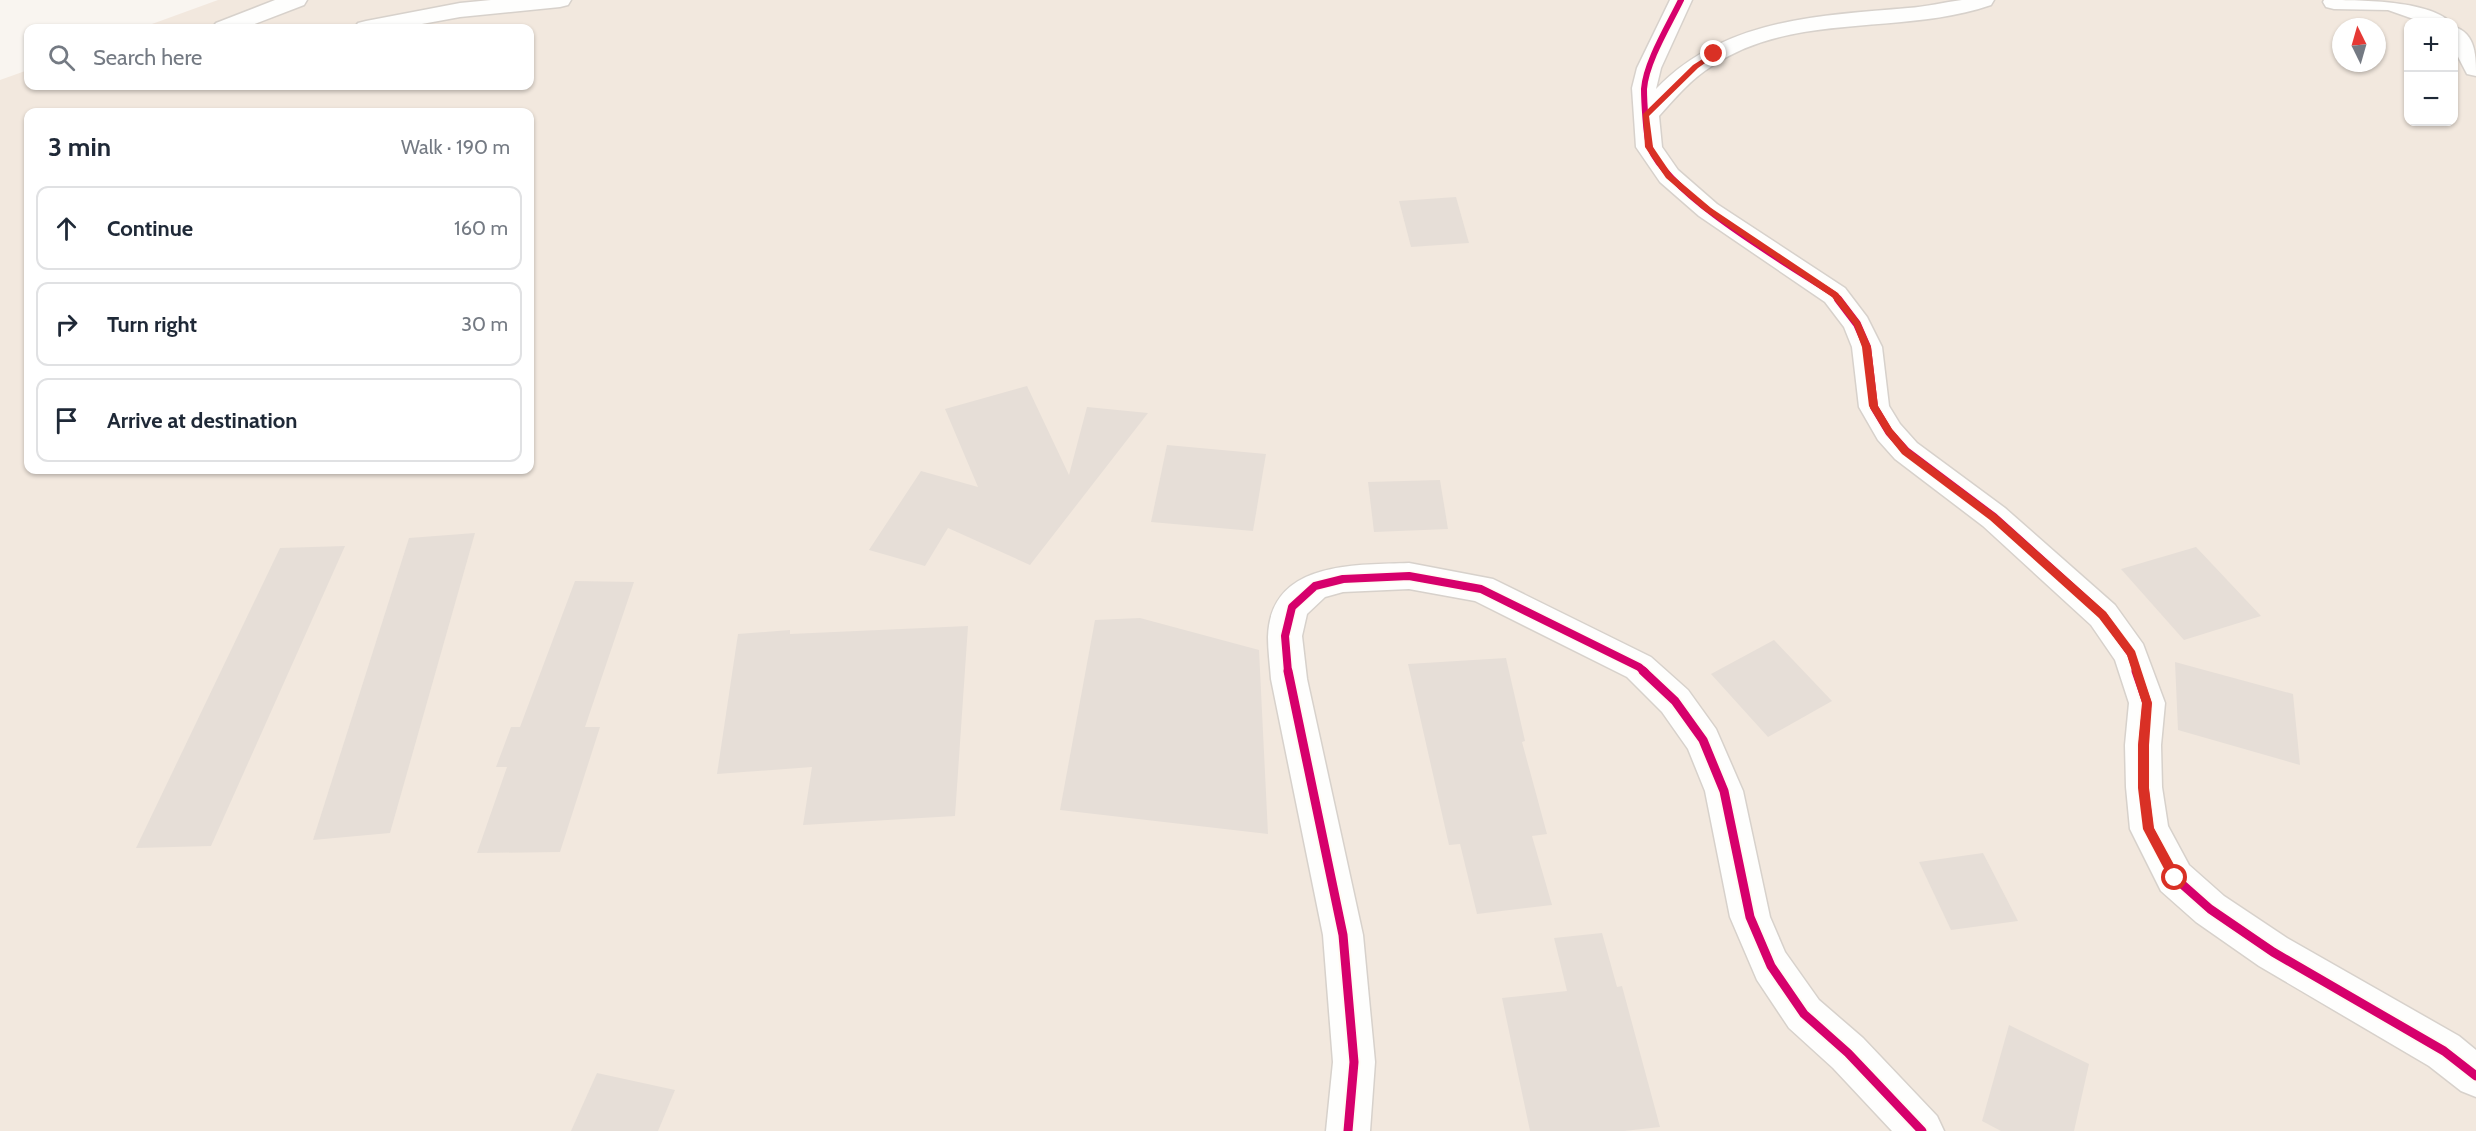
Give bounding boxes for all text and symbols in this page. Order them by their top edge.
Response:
north arrow [2332,18,2386,72]
map controls [2404,18,2458,126]
button: + [2404,18,2458,72]
search box [24,24,534,90]
route end [1700,40,1726,66]
icon: search [45,41,78,74]
text: Search here [93,44,202,71]
button: − [2404,72,2458,126]
text: 3 min [48,131,111,163]
text: Walk · 190 m [401,135,510,159]
icon: ahead [50,212,83,245]
text: Continue [107,215,193,242]
text: 160 m [454,216,508,240]
icon: right [50,308,83,341]
text: Turn right [107,311,197,338]
text: 30 m [461,312,508,336]
icon: arrive [50,404,83,437]
text: Arrive at destination [107,407,297,434]
route start [2161,864,2187,890]

